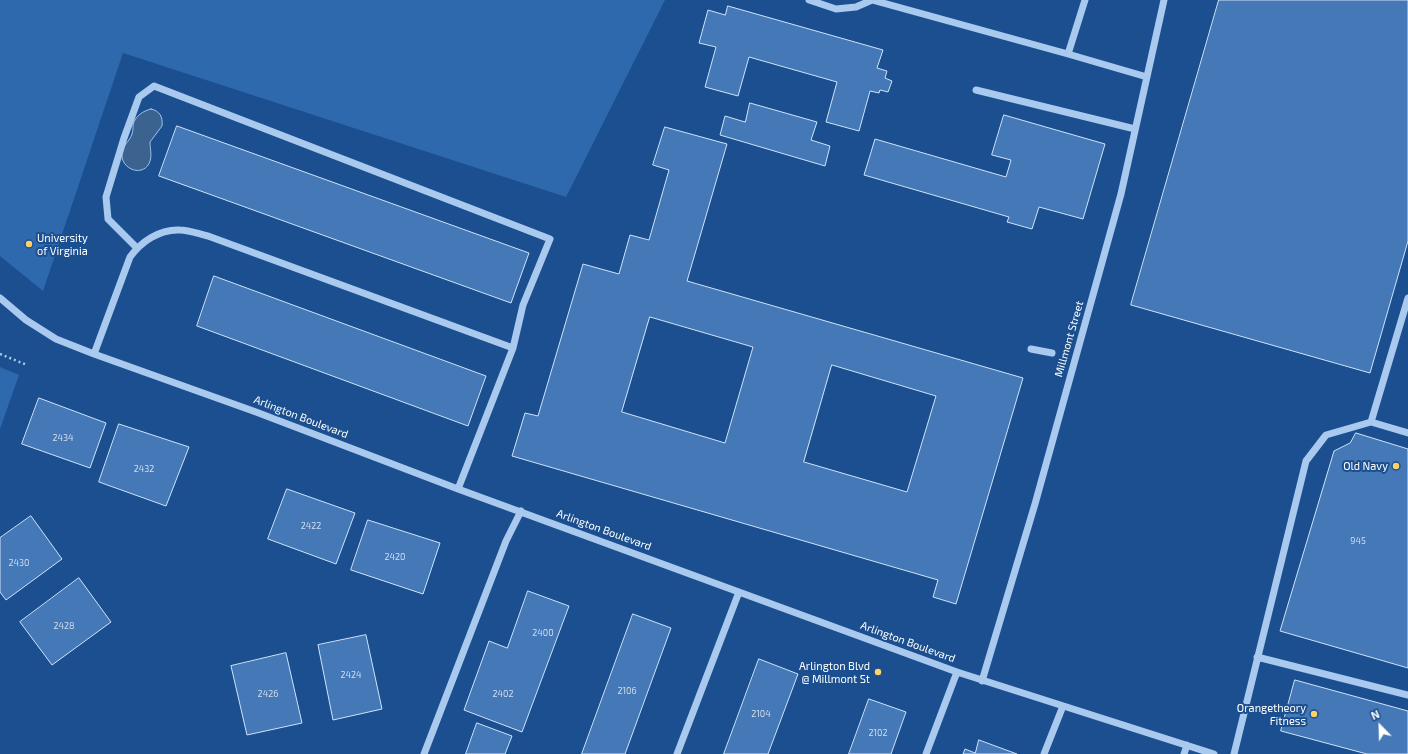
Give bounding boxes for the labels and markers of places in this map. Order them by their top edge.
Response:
place label: University of Virginia [37,231,88,257]
marker: University of Virginia [24,239,34,249]
place label: Old Navy [1343,459,1388,473]
marker: Old Navy [1391,461,1401,471]
place label: Arlington Blvd @ Millmont St [799,659,870,685]
marker: Arlington Blvd @ Millmont St [873,667,883,677]
place label: Orangetheory Fitness [1237,701,1306,727]
marker: Orangetheory Fitness [1309,709,1319,719]

